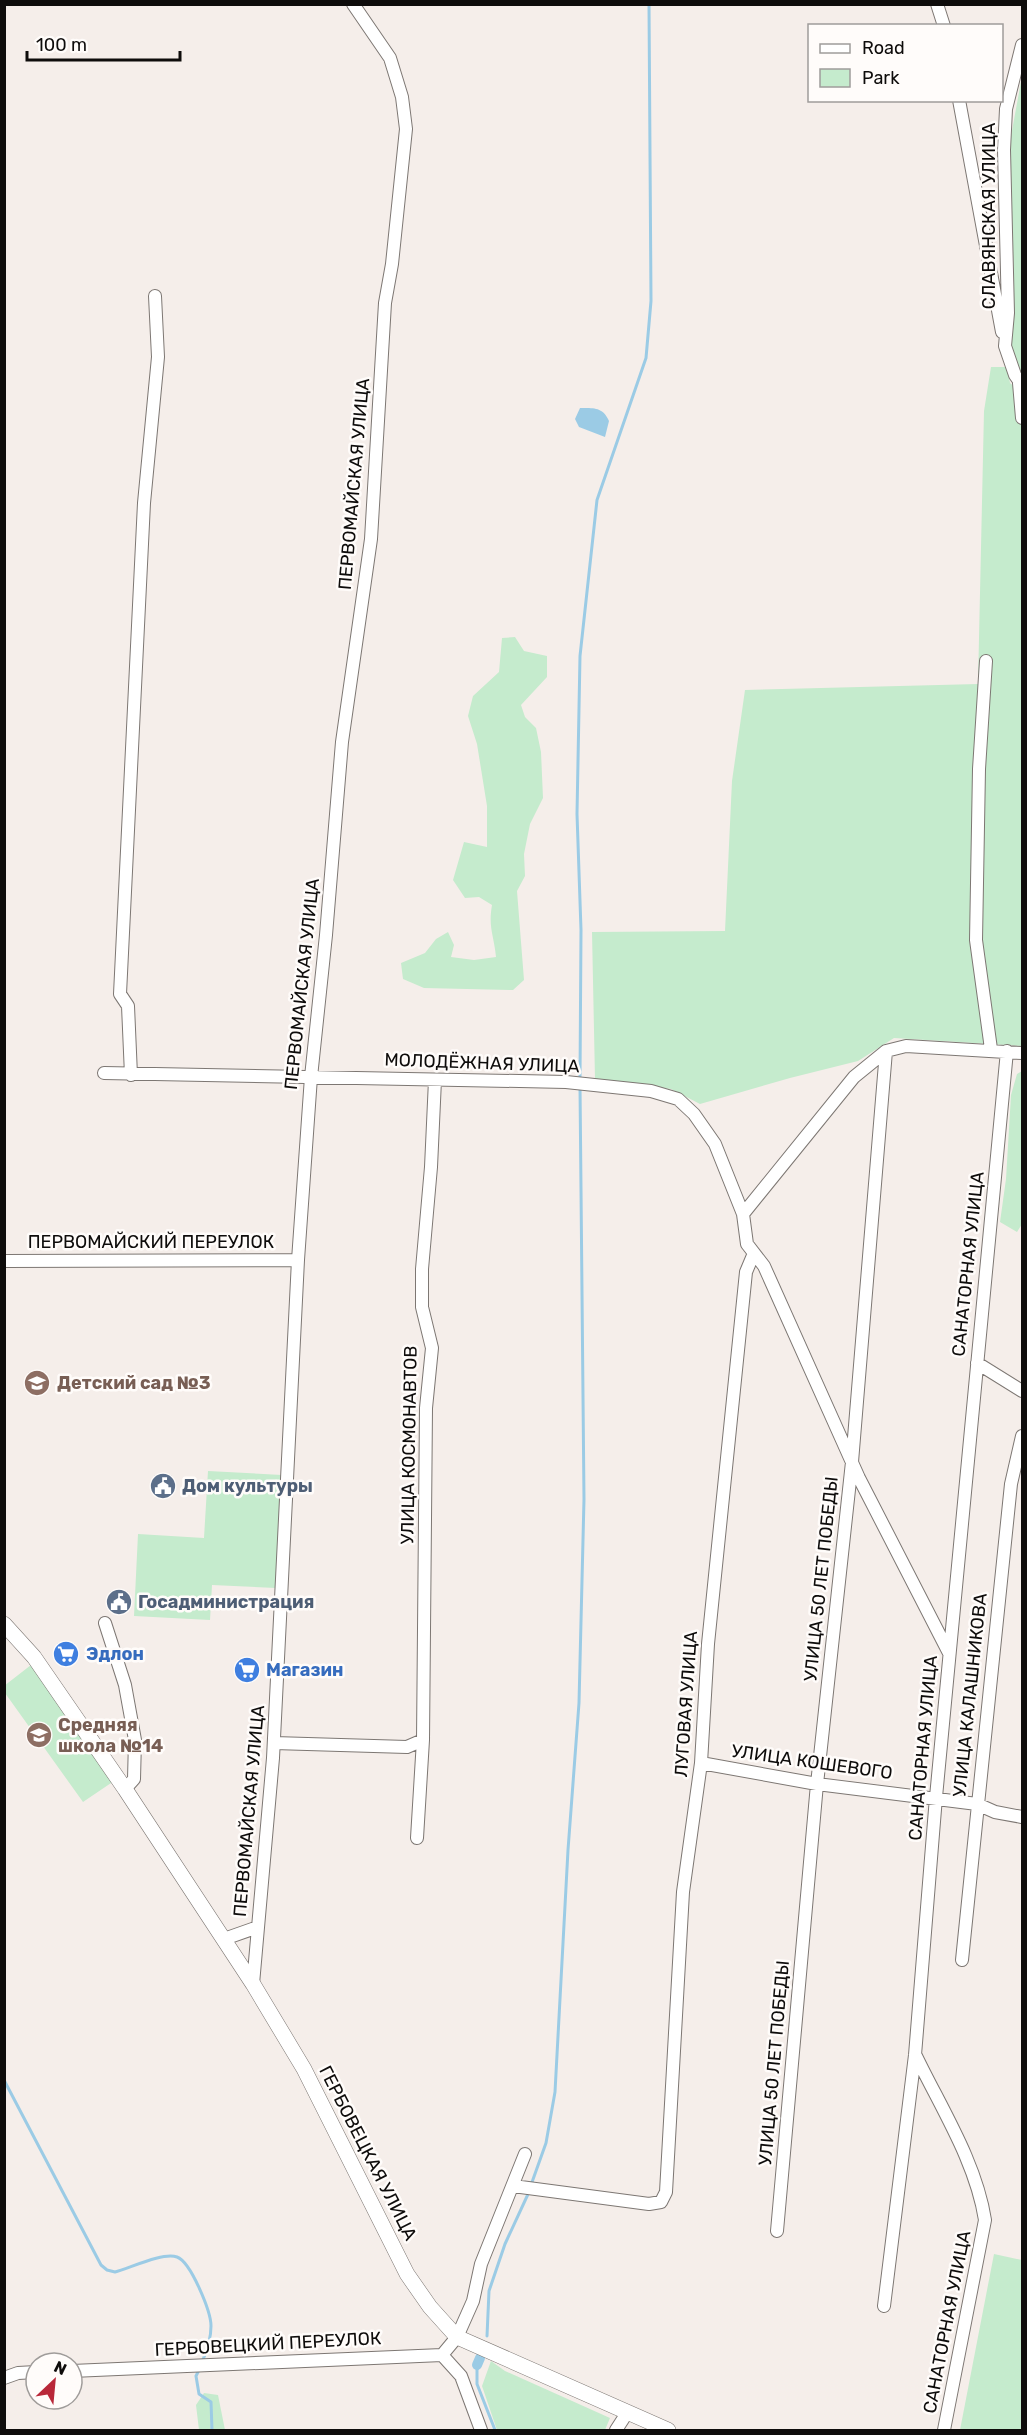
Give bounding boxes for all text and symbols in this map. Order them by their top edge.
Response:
scale bar [27,24,180,62]
legend [808,24,1003,102]
text: 100 m [36,34,87,56]
text: Road [862,37,905,59]
text: Park [862,67,900,89]
street label: СЛАВЯНСКАЯ УЛИЦА [978,123,1000,309]
street label: ПЕРВОМАЙСКАЯ УЛИЦА [334,377,374,591]
street label: ПЕРВОМАЙСКАЯ УЛИЦА [280,877,324,1091]
street label: МОЛОДЁЖНАЯ УЛИЦА [384,1049,580,1077]
street label: САНАТОРНАЯ УЛИЦА [947,1171,989,1357]
street label: ПЕРВОМАЙСКИЙ ПЕРЕУЛОК [28,1231,274,1253]
street label: УЛИЦА КОСМОНАВТОВ [396,1345,422,1545]
school or university icon: Детский сад №3 [22,1368,52,1398]
place label: Детский сад №3 [57,1372,211,1394]
public building icon: Дом культуры [148,1471,178,1501]
place label: Дом культуры [182,1475,313,1497]
street label: УЛИЦА 50 ЛЕТ ПОБЕДЫ [799,1476,843,1682]
public building icon: Госадминистрация [104,1587,134,1617]
place label: Госадминистрация [138,1591,314,1613]
street label: УЛИЦА КАЛАШНИКОВА [948,1592,992,1798]
street label: ЛУГОВАЯ УЛИЦА [670,1630,702,1778]
supermarket icon: Эдлон [51,1639,81,1669]
place label: Эдлон [86,1643,144,1665]
supermarket icon: Магазин [232,1655,262,1685]
street label: САНАТОРНАЯ УЛИЦА [904,1655,942,1841]
place label: Магазин [266,1659,343,1681]
street label: ПЕРВОМАЙСКАЯ УЛИЦА [229,1704,269,1918]
place label: Средняя школа №14 [58,1714,163,1757]
school or university icon: Средняя школа №14 [24,1720,54,1750]
street label: УЛИЦА КОШЕВОГО [730,1740,894,1784]
street label: УЛИЦА 50 ЛЕТ ПОБЕДЫ [754,1960,794,2166]
street label: ГЕРБОВЕЦКАЯ УЛИЦА [314,2062,422,2244]
street label: САНАТОРНАЯ УЛИЦА [918,2229,976,2415]
street label: ГЕРБОВЕЦКИЙ ПЕРЕУЛОК [154,2327,382,2361]
north arrow [24,2351,84,2411]
text: N [51,2357,70,2379]

